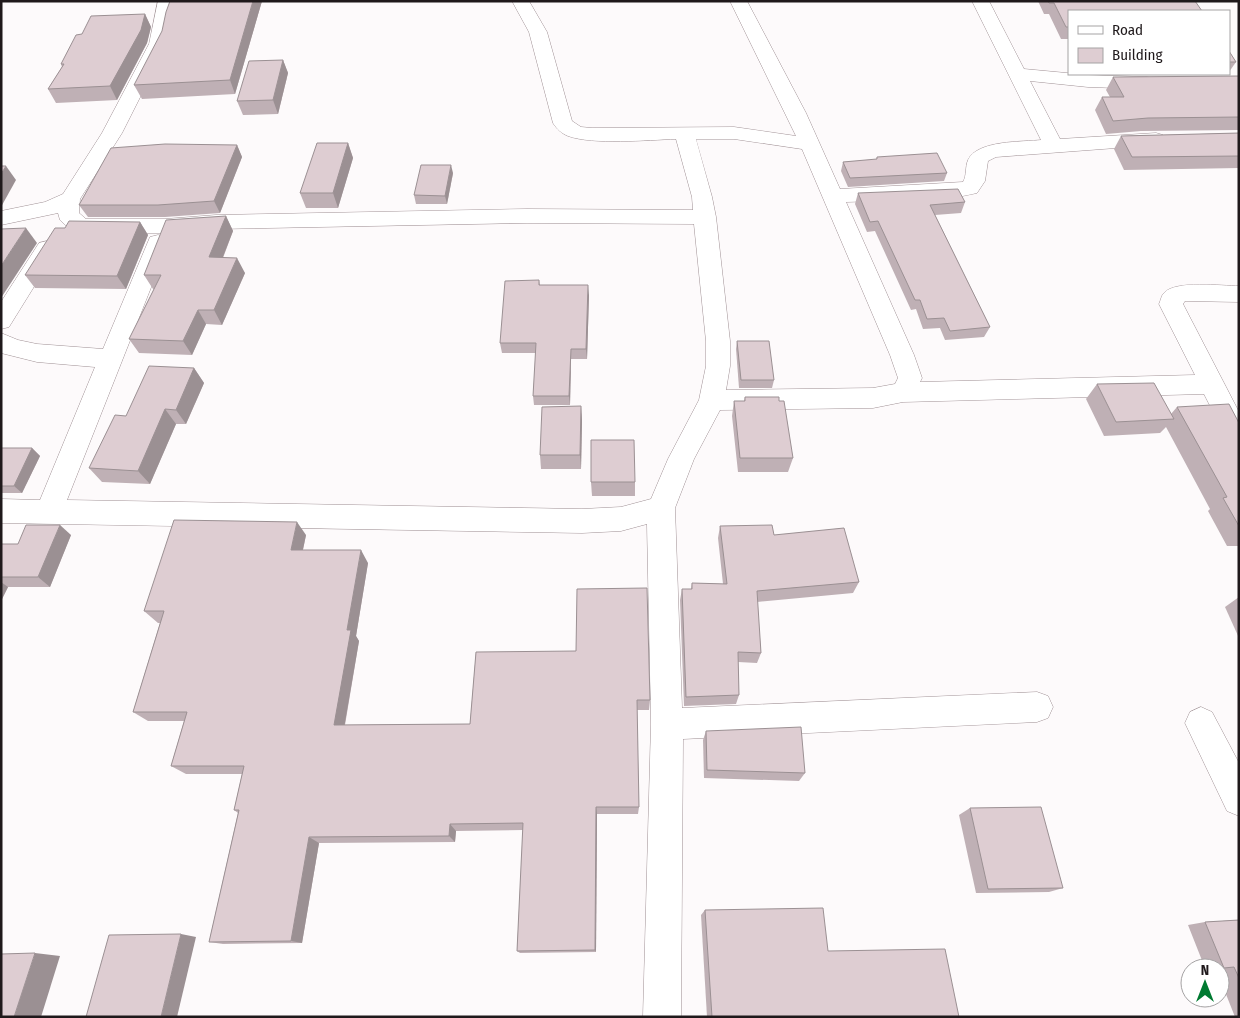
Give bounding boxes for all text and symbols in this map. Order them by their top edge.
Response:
legend [1068,10,1230,75]
text: Road [1112,21,1143,39]
text: Building [1112,46,1163,64]
north arrow [1180,958,1230,1008]
text: N [1201,962,1209,979]

